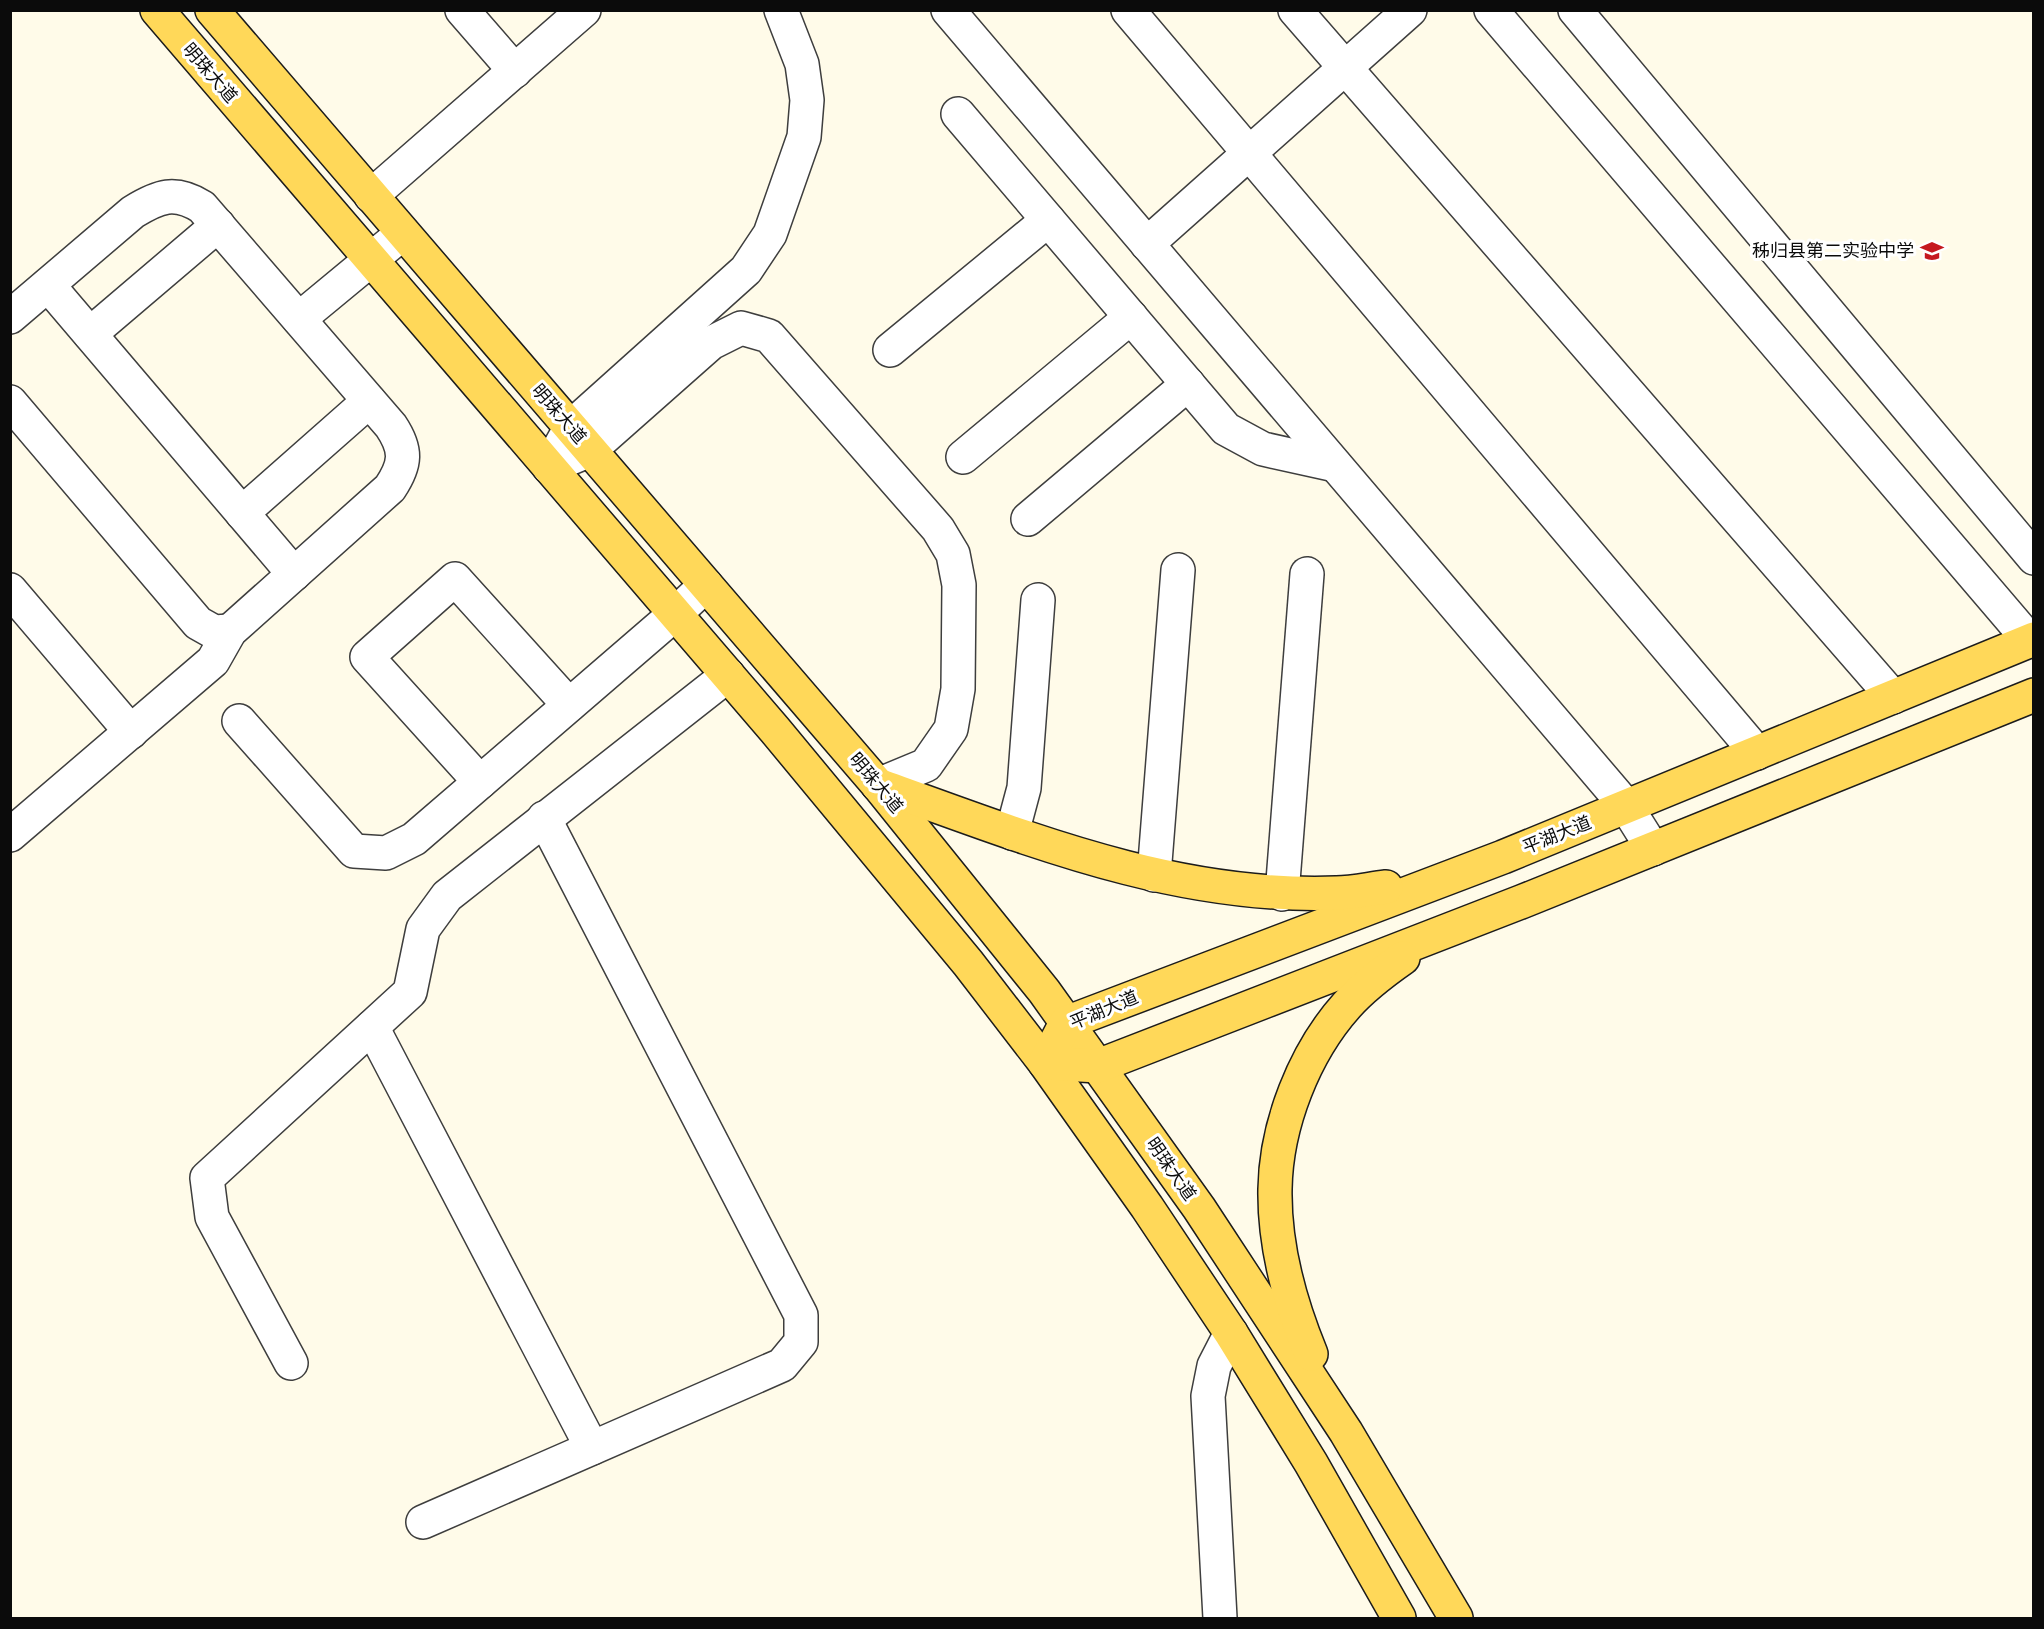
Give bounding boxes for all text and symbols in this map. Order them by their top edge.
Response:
street label: 明珠大道 [178,39,242,107]
school or university icon: 秭归县第二实验中学 [1919,238,1945,264]
place label: 秭归县第二实验中学 [1752,240,1914,262]
street label: 明珠大道 [527,380,591,448]
street label: 明珠大道 [844,748,908,818]
street label: 平湖大道 [1520,811,1594,859]
street label: 平湖大道 [1067,986,1141,1034]
street label: 明珠大道 [1141,1133,1201,1205]

